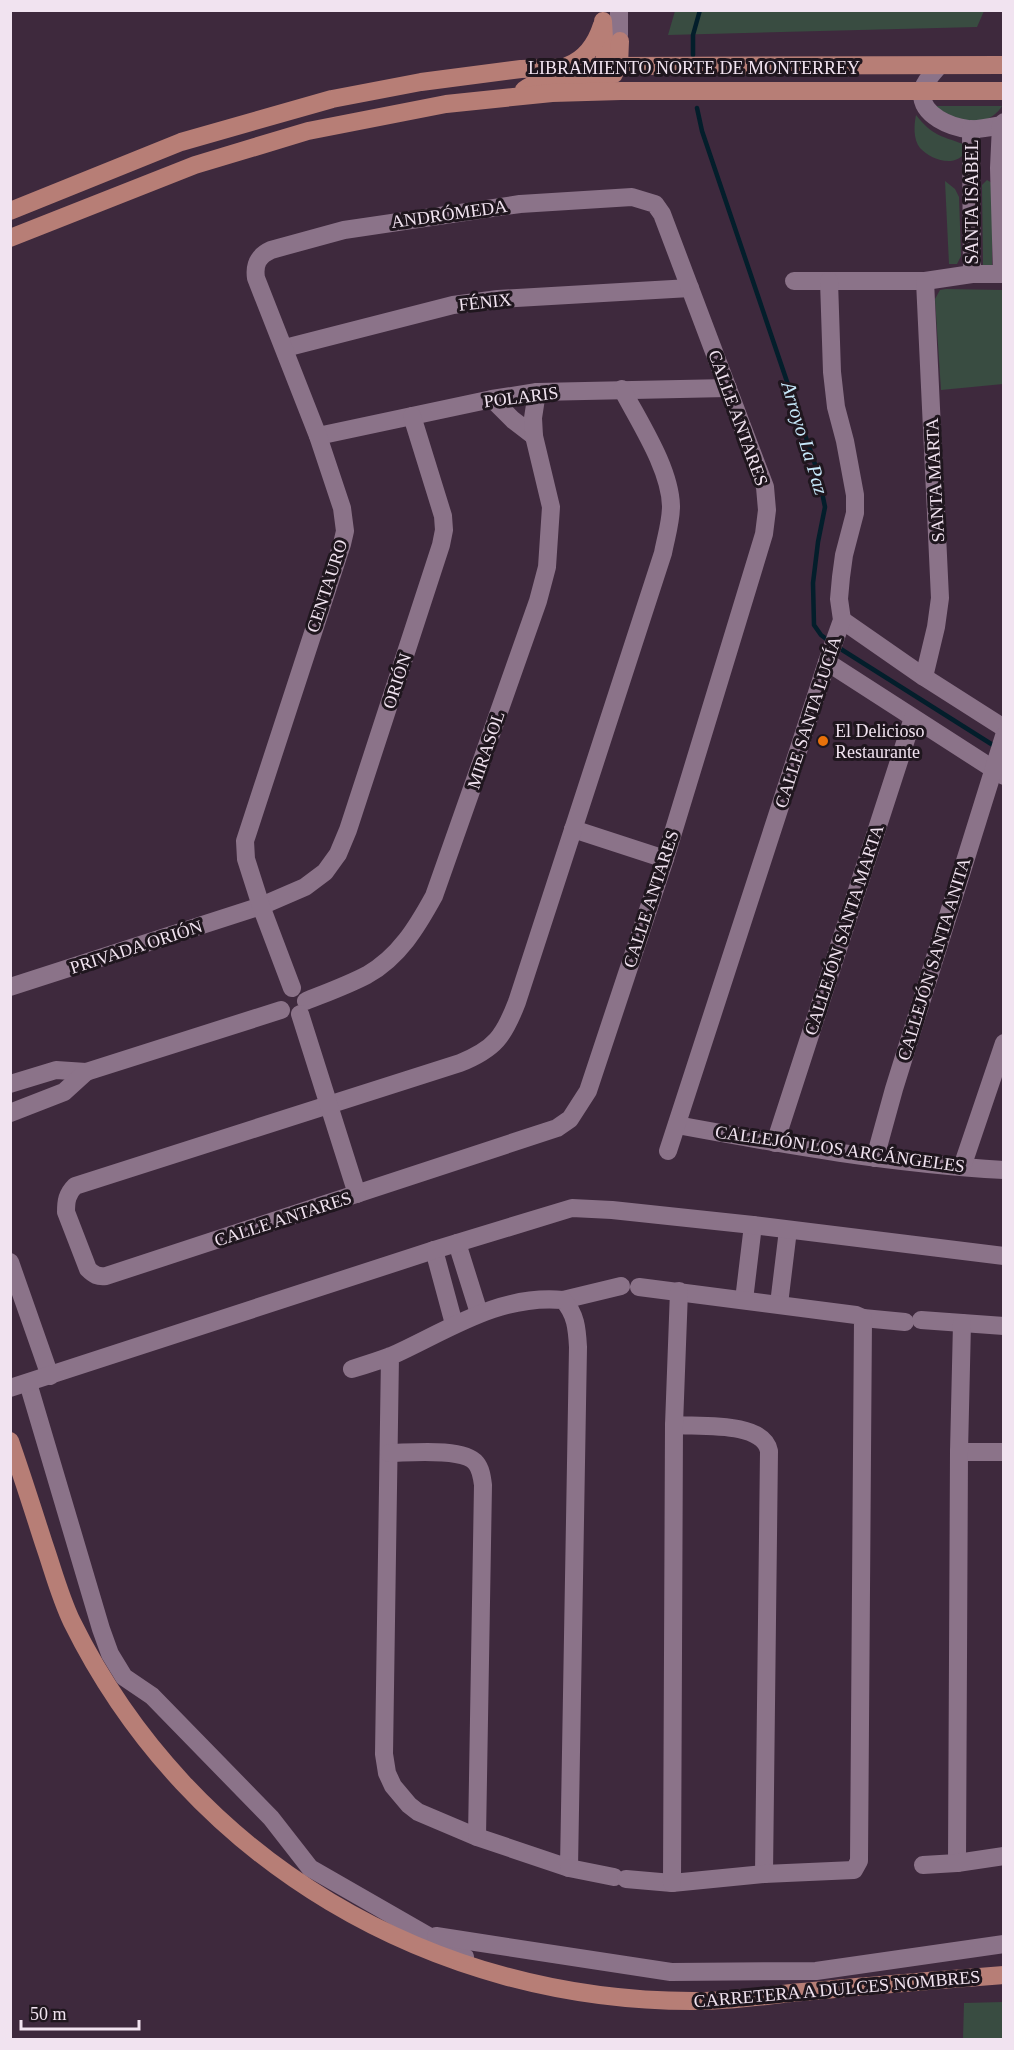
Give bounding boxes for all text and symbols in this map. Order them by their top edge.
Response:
street label: LIBRAMIENTO NORTE DE MONTERREY [528,58,860,78]
street label: SANTA ISABEL [962,139,982,265]
street label: ANDRÓMEDA [390,195,508,232]
street label: FÉNIX [457,288,512,315]
street label: CALLE ANTARES [704,347,772,489]
water label: Arroyo La Paz [776,377,833,498]
street label: POLARIS [483,383,559,411]
street label: SANTA MARTA [922,417,948,543]
street label: CENTAURO [303,537,351,635]
street label: CALLE SANTA LUCÍA [770,633,845,810]
street label: ORIÓN [378,650,415,711]
street label: MIRASOL [463,708,509,792]
place label: El Delicioso Restaurante [835,721,924,762]
marker: El Delicioso Restaurante [816,734,830,748]
street label: CALLEJÓN SANTA MARTA [800,822,888,1038]
street label: CALLE ANTARES [619,828,683,970]
street label: CALLEJÓN SANTA ANITA [893,855,974,1063]
street label: PRIVADA ORIÓN [67,915,205,978]
street label: CALLEJÓN LOS ARCÁNGELES [714,1121,966,1176]
street label: CALLE ANTARES [212,1187,354,1251]
street label: CARRETERA A DULCES NOMBRES [693,1967,981,2011]
scale bar [21,1993,140,2031]
text: 50 m [30,2004,67,2024]

